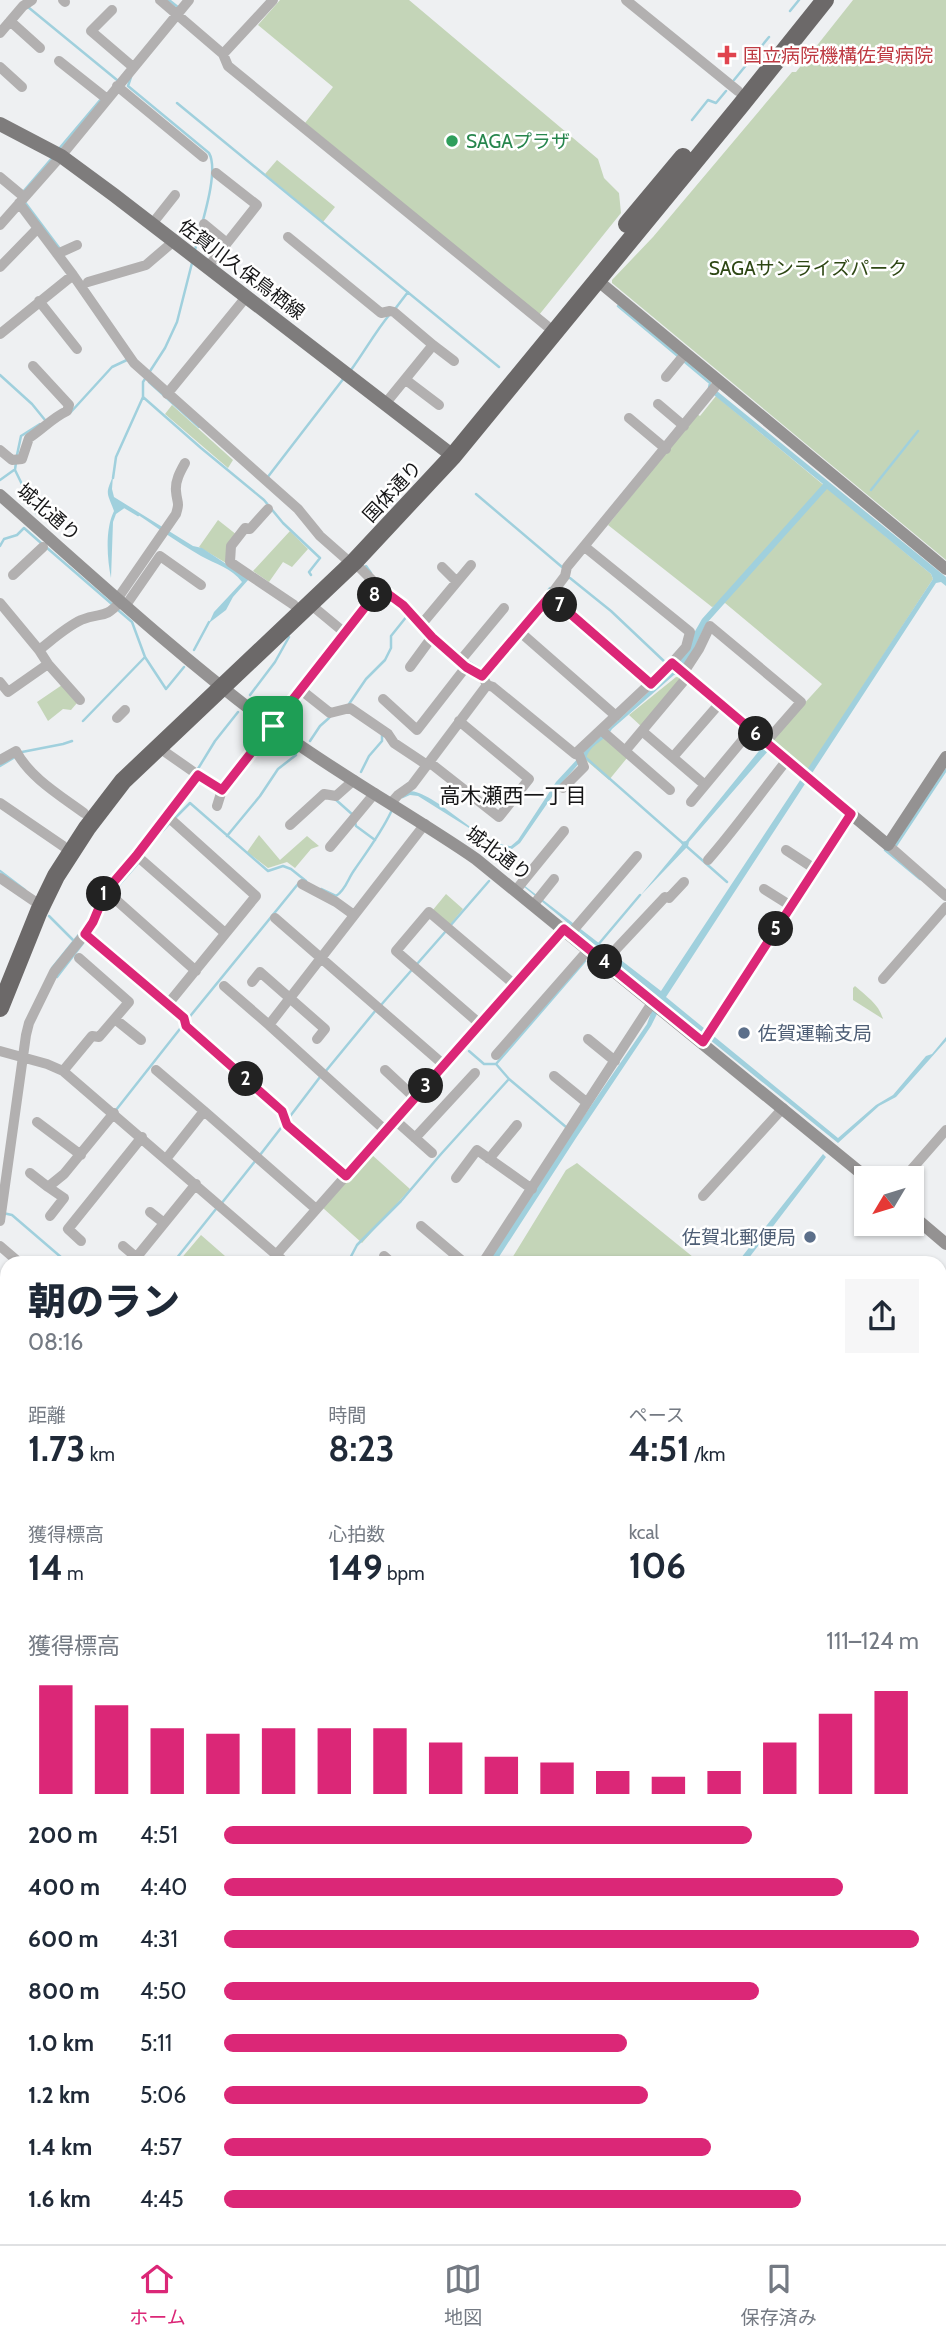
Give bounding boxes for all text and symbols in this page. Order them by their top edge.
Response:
place label: 国立病院機構佐賀病院 [743,44,933,67]
marker: 国立病院機構佐賀病院 [717,45,737,65]
place label: SAGAプラザ [466,130,570,153]
marker: SAGAプラザ [444,133,460,149]
street label: 佐賀川久保鳥栖線 [174,214,309,324]
park label: SAGAサンライズパーク [709,257,907,280]
street label: 国体通り [358,456,427,527]
street label: 城北通り [12,479,85,546]
pin: 8 [358,578,392,612]
text: 8 [369,583,380,606]
pin: 7 [542,588,578,622]
text: 7 [555,593,564,616]
pin [243,696,303,756]
icon: arrive [254,707,292,745]
pin: 6 [738,716,774,752]
text: 6 [750,722,761,745]
district label: 高木瀬西一丁目 [440,783,587,808]
street label: 城北通り [461,821,536,885]
pin: 1 [86,876,122,912]
text: 1 [100,882,107,905]
pin: 5 [758,912,794,946]
text: 5 [770,917,781,940]
pin: 4 [588,944,622,979]
text: 4 [599,950,610,973]
place label: 佐賀運輸支局 [758,1022,872,1045]
marker: 佐賀運輸支局 [736,1025,752,1041]
pin: 2 [229,1062,264,1096]
text: 2 [240,1067,251,1090]
pin: 3 [408,1068,444,1104]
text: 3 [420,1074,431,1097]
north arrow [854,1166,924,1236]
map controls [854,1166,924,1236]
place label: 佐賀北郵便局 [682,1226,796,1249]
marker: 佐賀北郵便局 [802,1229,818,1245]
text: 朝のラン [28,1278,180,1325]
button: share [845,1279,919,1353]
text: 08:16 [28,1328,83,1356]
text: 距離 [28,1404,66,1427]
text: 時間 [328,1404,366,1427]
text: ペース [629,1404,685,1427]
text: 1.73 [28,1427,85,1470]
text: 8:23 [328,1427,395,1470]
text: 4:51 [629,1427,690,1470]
text: km [85,1443,115,1466]
text: /km [690,1443,725,1466]
text: kcal [629,1521,659,1544]
text: 獲得標高 [28,1523,104,1546]
text: 心拍数 [328,1523,385,1546]
text: 106 [629,1544,686,1587]
text: 14 [28,1546,63,1589]
text: 149 [328,1546,383,1589]
text: m [63,1562,84,1585]
text: bpm [383,1562,425,1585]
text: 111–124 m [826,1627,919,1655]
text: 獲得標高 [28,1632,120,1660]
text: 200 m [28,1821,98,1849]
text: 4:51 [140,1821,178,1849]
text: 400 m [28,1873,100,1901]
text: 4:40 [140,1873,187,1901]
text: 600 m [28,1925,99,1953]
text: 4:31 [140,1925,178,1953]
text: 800 m [28,1977,100,2005]
text: 4:50 [140,1977,187,2005]
text: 1.0 km [28,2029,94,2057]
text: 5:11 [140,2029,172,2057]
text: 1.2 km [28,2081,90,2109]
text: 5:06 [140,2081,186,2109]
text: 1.4 km [28,2133,92,2161]
text: 4:57 [140,2133,182,2161]
text: 1.6 km [28,2185,91,2213]
text: 4:45 [140,2185,184,2213]
tab: ホーム [129,2260,186,2329]
tab: 地図 [444,2260,482,2329]
tab: 保存済み [741,2260,817,2329]

